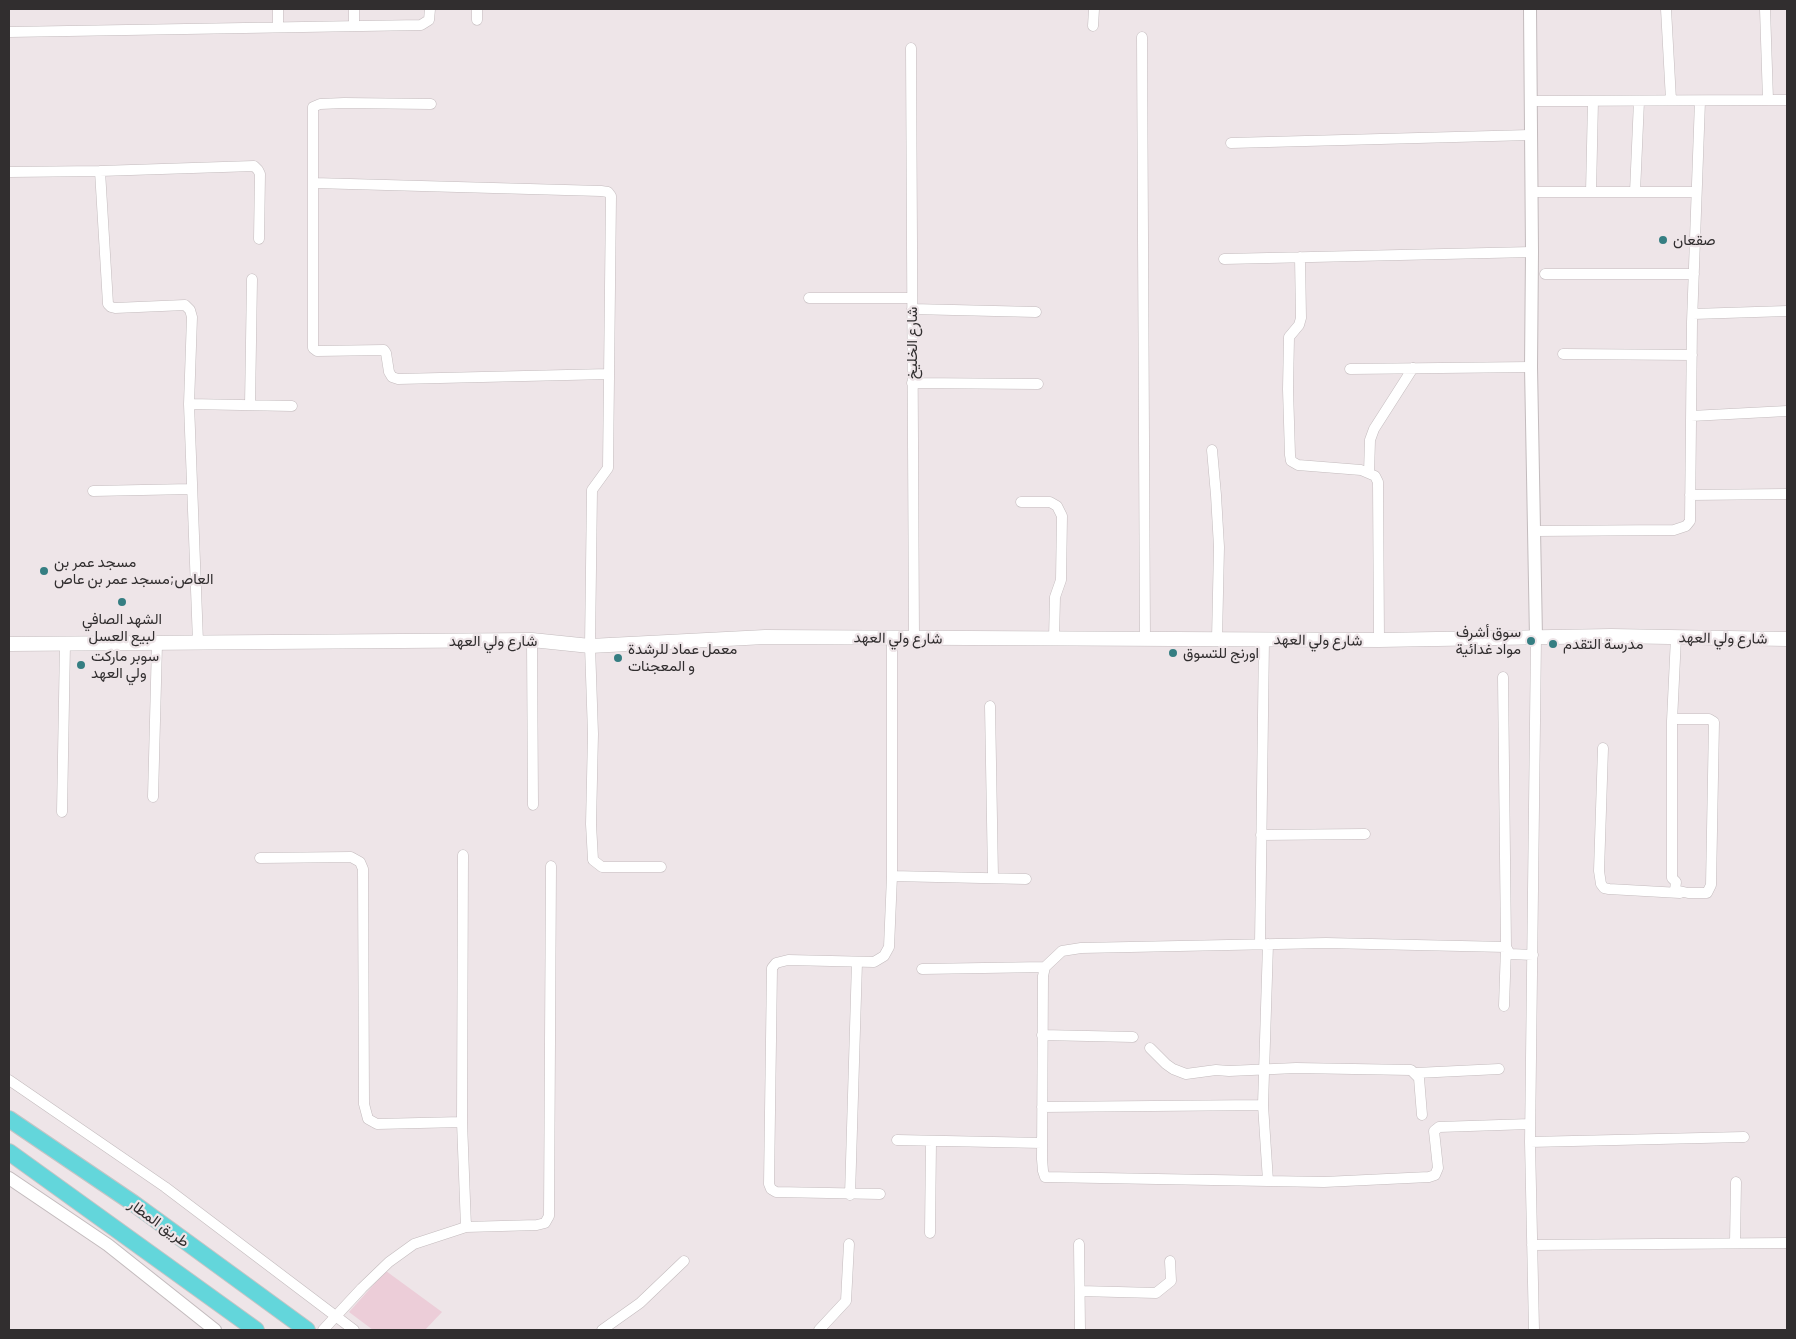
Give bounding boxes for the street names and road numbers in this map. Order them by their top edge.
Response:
street label: شارع الخليخ [903,307,921,379]
street label: شارع ولي العهد [853,628,943,648]
street label: شارع ولي العهد [1678,628,1768,648]
street label: شارع ولي العهد [1273,630,1363,650]
street label: شارع ولي العهد [449,632,537,650]
street label: طريق المطار [125,1195,193,1251]

